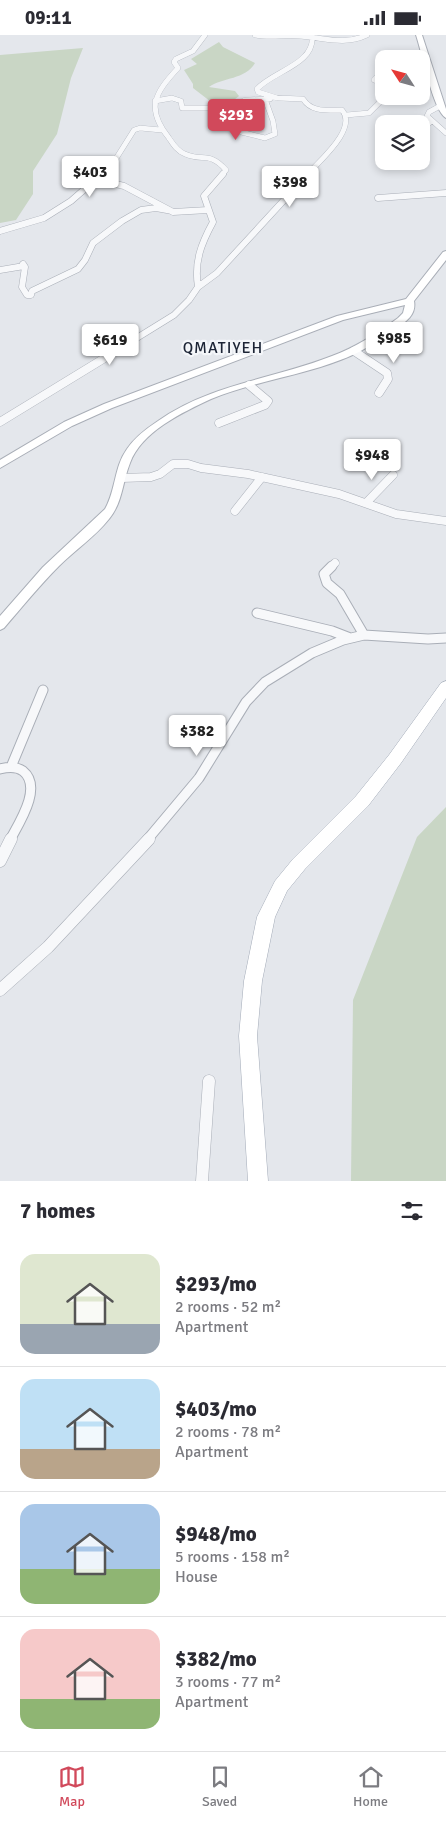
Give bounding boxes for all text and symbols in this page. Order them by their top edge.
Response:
text: 09:11 [25,6,72,30]
north arrow [375,50,430,105]
map controls [375,50,430,170]
pin: $293 [206,99,266,141]
text: $293 [219,105,253,125]
button: layers [375,115,430,170]
pin: $403 [60,155,120,198]
text: $403 [73,162,107,182]
pin: $398 [260,165,320,208]
text: $398 [273,172,307,192]
pin: $985 [364,321,424,364]
pin: $619 [80,323,140,366]
text: $985 [377,328,411,348]
text: $619 [93,330,127,350]
district label: QMATIYEH [183,338,263,358]
pin: $948 [342,439,402,481]
text: $948 [355,445,389,465]
pin: $382 [167,715,227,757]
text: $382 [180,721,214,741]
icon: filters [398,1197,426,1225]
text: 7 homes [20,1198,95,1224]
text: $293/mo [175,1271,257,1297]
icon: home [60,1274,120,1334]
text: 2 rooms · 52 m² [175,1297,281,1317]
text: Apartment [175,1317,248,1337]
text: $403/mo [175,1396,257,1422]
icon: home [60,1399,120,1459]
text: 2 rooms · 78 m² [175,1422,281,1442]
text: Apartment [175,1442,248,1462]
text: $948/mo [175,1521,257,1547]
icon: home [60,1524,120,1584]
text: 5 rooms · 158 m² [175,1547,290,1567]
text: House [175,1567,218,1587]
text: $382/mo [175,1646,257,1672]
icon: home [60,1649,120,1709]
text: 3 rooms · 77 m² [175,1672,281,1692]
text: Apartment [175,1692,248,1712]
tab: Map [58,1763,86,1810]
tab: Saved [202,1763,237,1810]
tab: Home [353,1763,388,1810]

